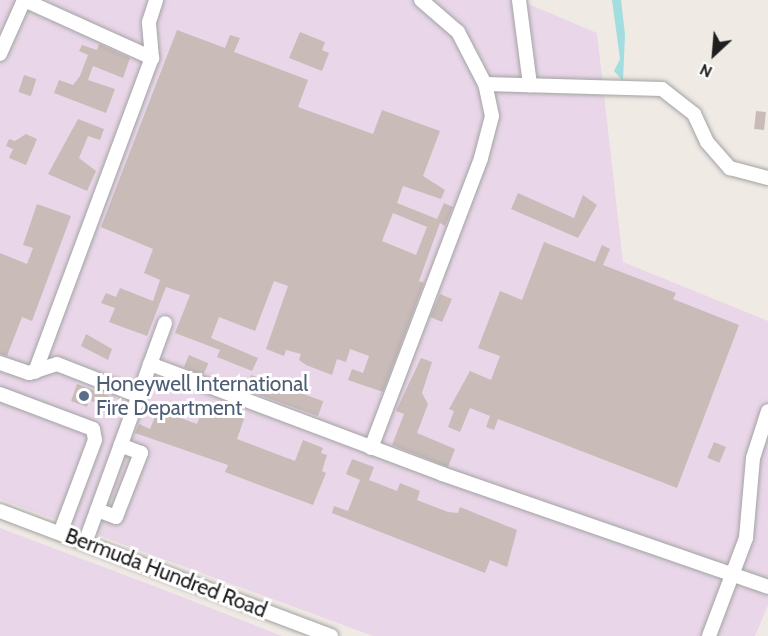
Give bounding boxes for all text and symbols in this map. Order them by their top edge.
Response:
north arrow [684,24,744,84]
text: N [697,60,715,82]
place label: Honeywell International Fire Department [96,371,308,421]
marker: Honeywell International Fire Department [77,389,91,403]
street label: Bermuda Hundred Road [62,523,270,623]

